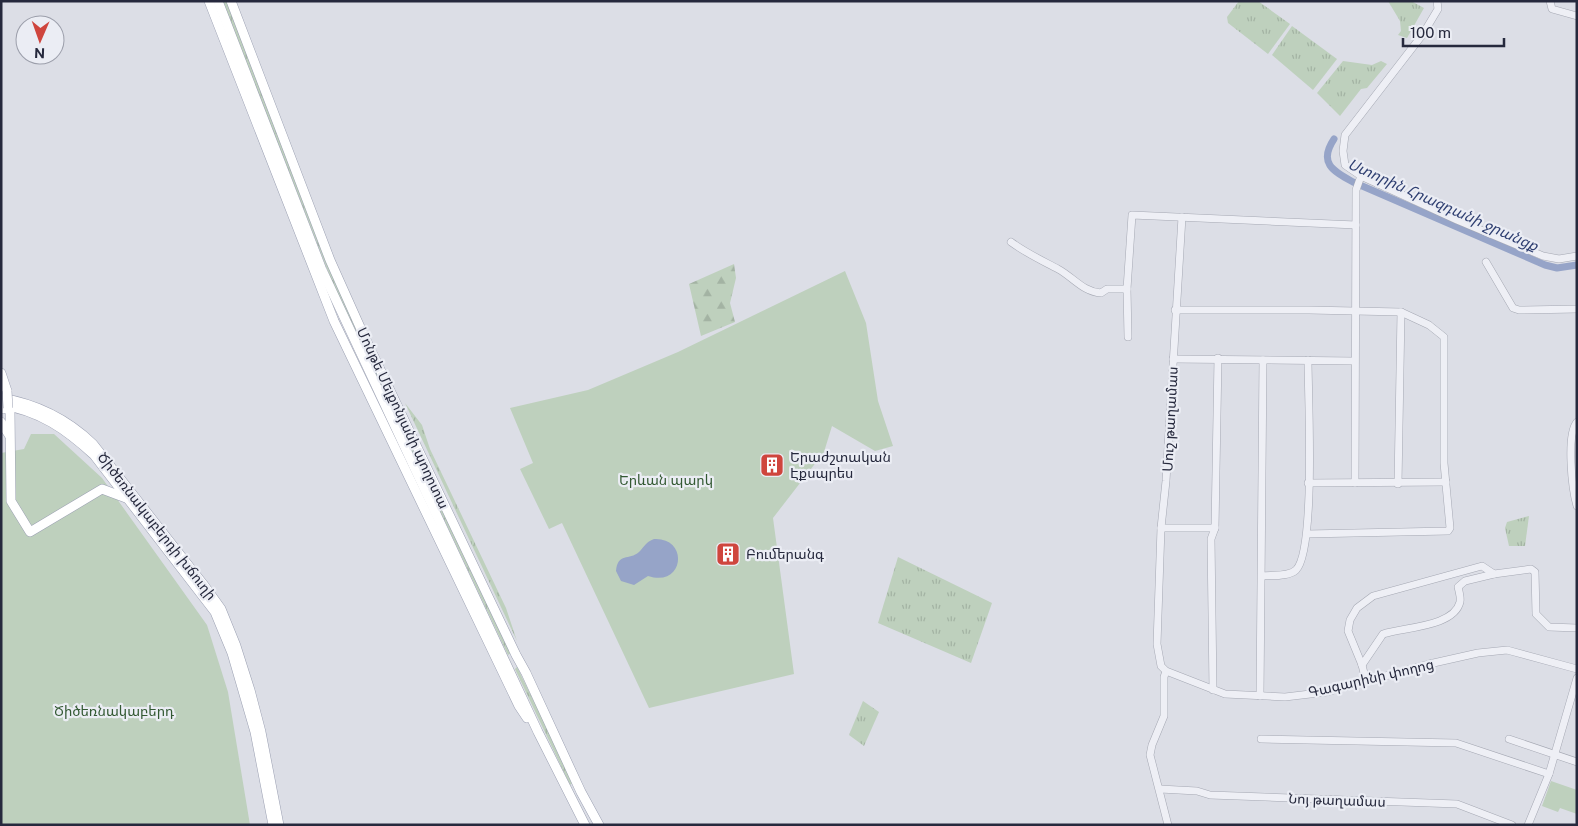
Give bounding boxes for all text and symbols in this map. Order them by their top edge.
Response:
north arrow [15,15,65,65]
scale bar [1403,15,1504,47]
text: 100 m [1410,24,1451,41]
text: N [34,45,45,61]
water label: Ստորին Հրազդանի ջրանցք [1345,155,1542,256]
street label: Մոնթե Մելքոնյանի պողոտա [354,325,452,511]
street label: Մուշ թաղամաս [1159,366,1181,472]
street label: Ծիծեռնակաբերդի խճուղի [94,449,220,603]
place label: Երաժշտական Էքսպրես [790,449,891,481]
building icon: Երաժշտական Էքսպրես [759,452,785,478]
park label: Երևան պարկ [619,472,713,488]
building icon: Բումերանգ [715,541,741,567]
place label: Բումերանգ [746,546,824,562]
street label: Գագարինի փողոց [1307,656,1435,700]
park label: Ծիծեռնակաբերդ [54,703,174,719]
street label: Նոյ թաղամաս [1288,790,1386,810]

